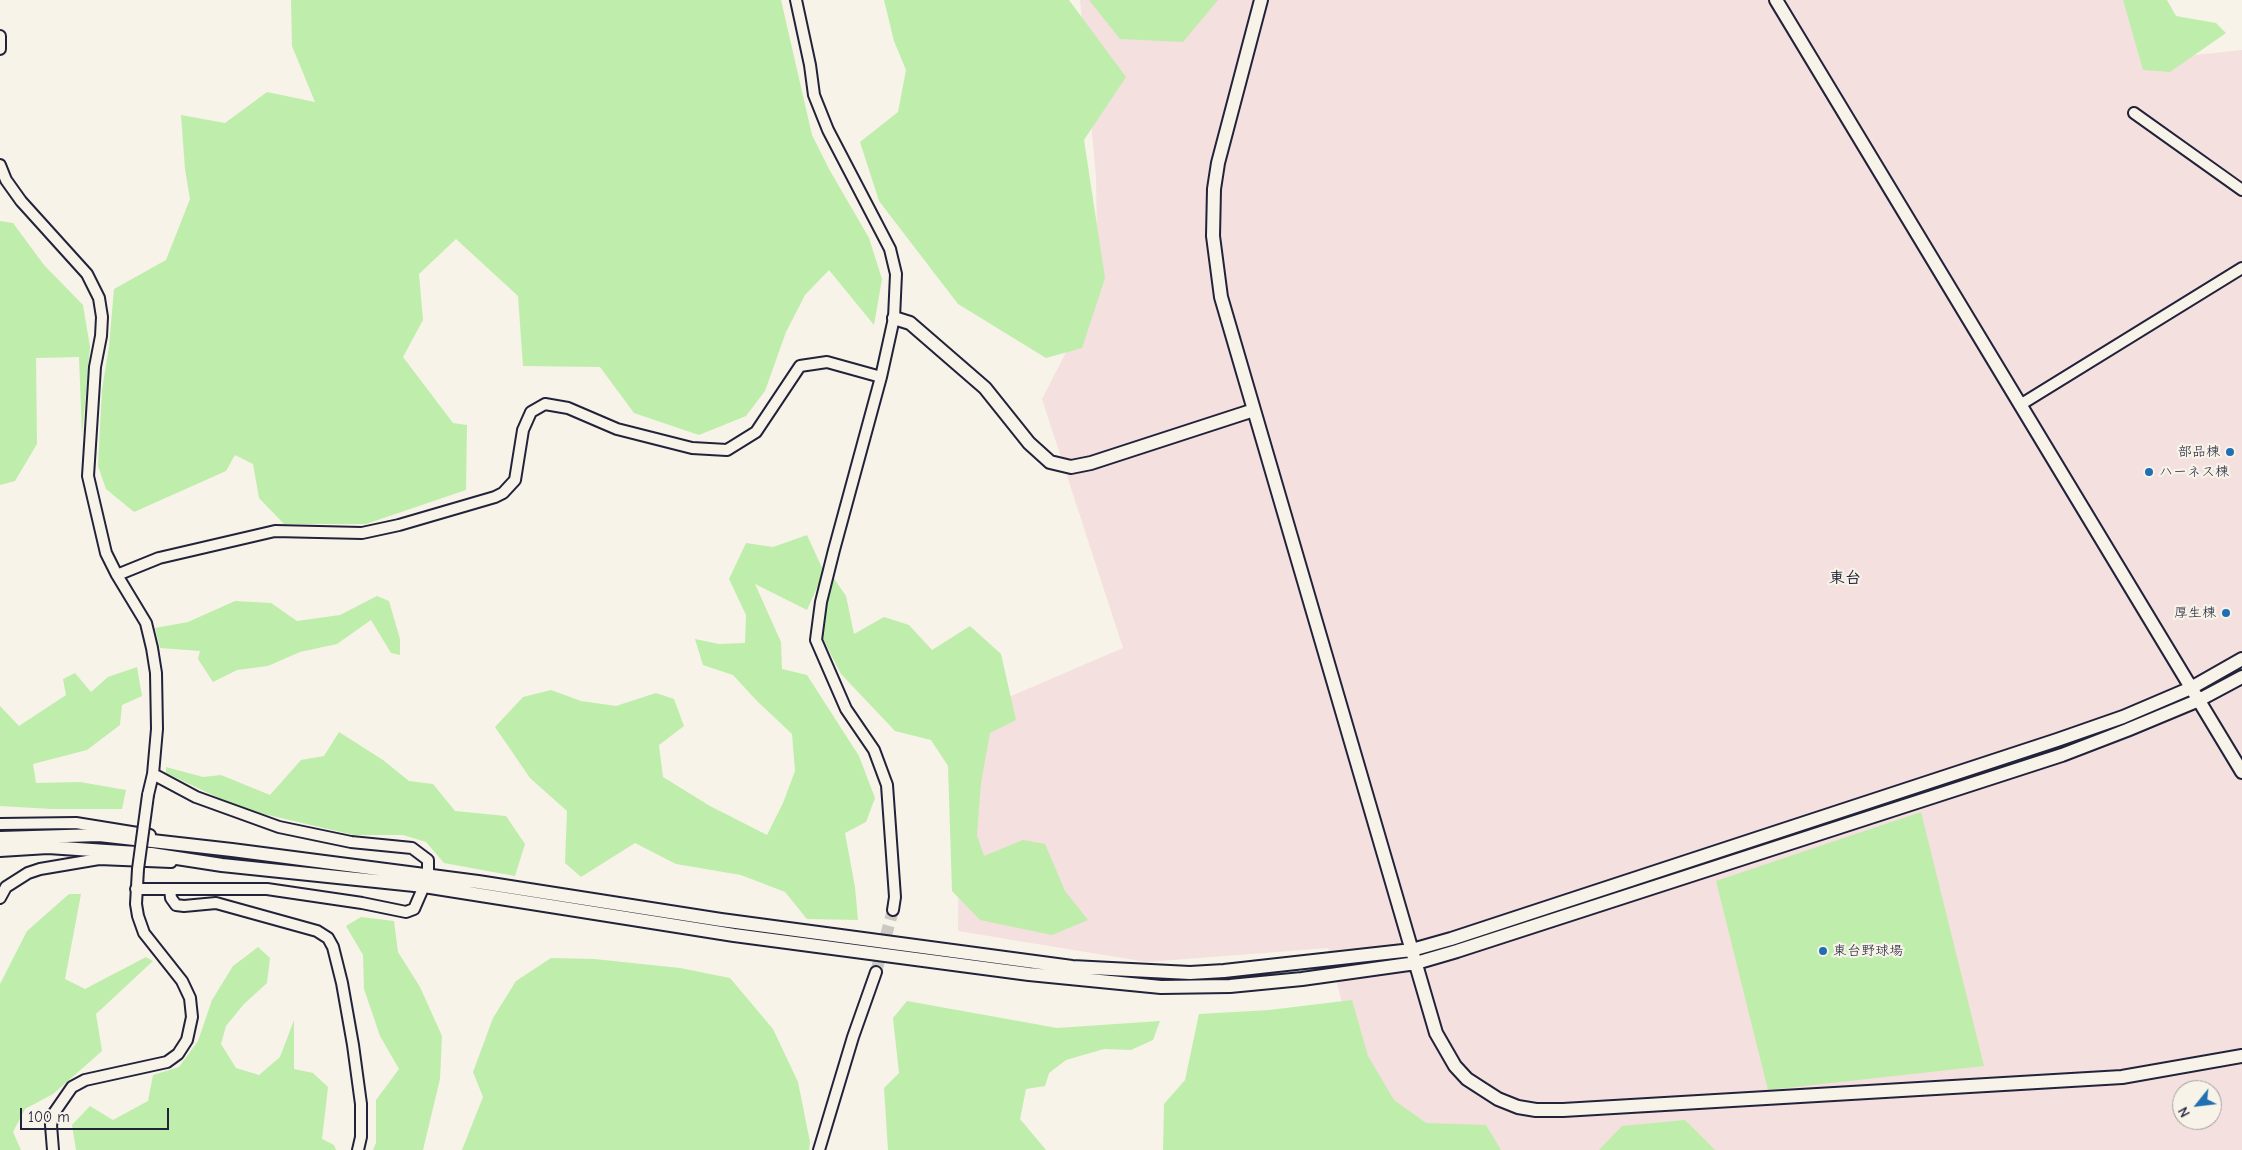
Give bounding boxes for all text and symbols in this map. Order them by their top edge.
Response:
place label: 部品棟 [2178,444,2220,460]
marker: 部品棟 [2224,446,2236,458]
place label: ハーネス棟 [2159,464,2229,480]
marker: ハーネス棟 [2143,466,2155,478]
district label: 東台 [1829,568,1861,588]
place label: 厚生棟 [2174,605,2216,621]
marker: 厚生棟 [2220,607,2232,619]
place label: 東台野球場 [1833,943,1903,959]
marker: 東台野球場 [1817,945,1829,957]
north arrow [2172,1080,2222,1130]
scale bar [22,1098,171,1130]
text: N [2175,1104,2194,1120]
text: 100 m [28,1108,70,1126]

